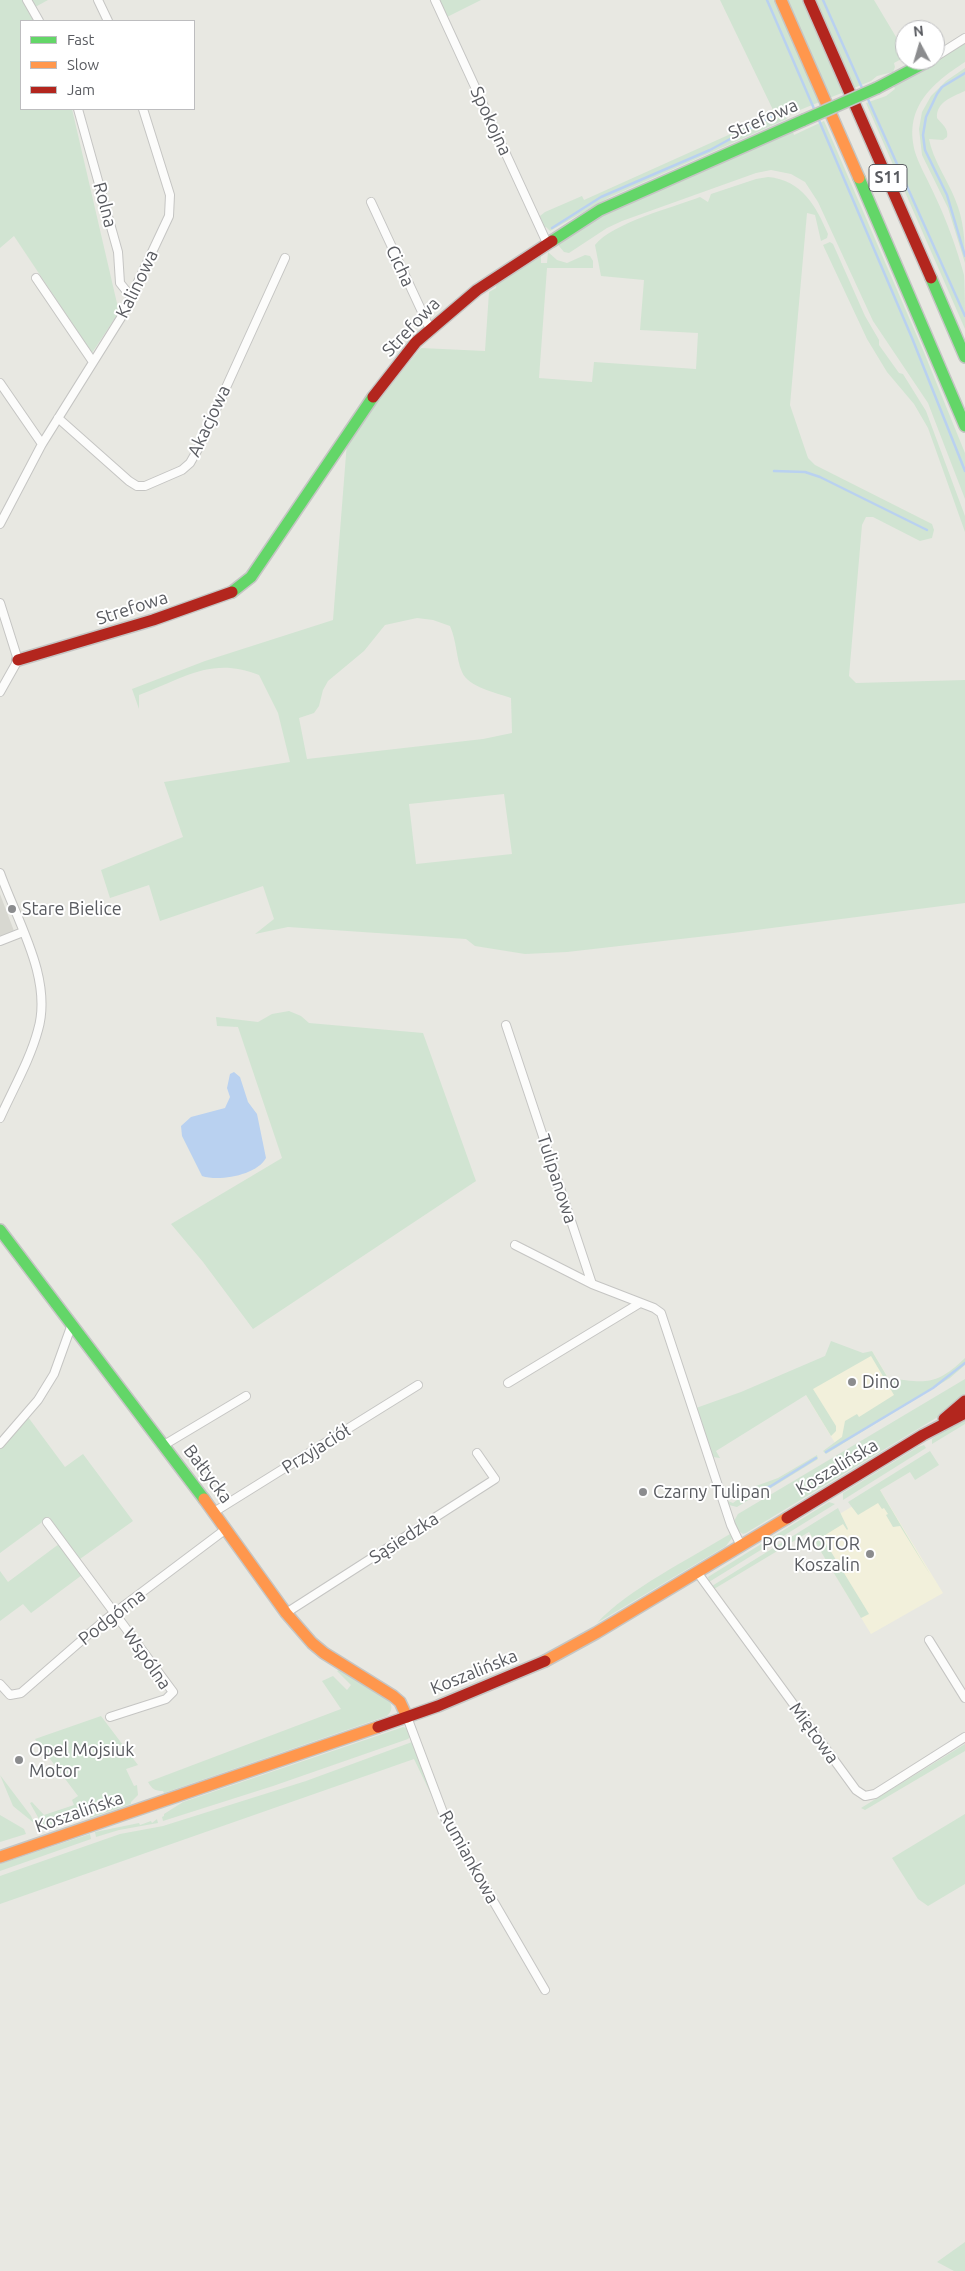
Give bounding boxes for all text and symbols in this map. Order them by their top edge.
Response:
legend [20,20,195,110]
north arrow [895,20,945,70]
text: N [912,23,925,40]
text: Fast [67,31,94,48]
text: Slow [67,56,99,73]
text: Jam [67,81,95,98]
street label: Spokojna [466,83,516,159]
street label: Strefowa [725,94,801,144]
road number: S11 [869,164,907,192]
street label: Rolna [89,180,121,230]
street label: Cicha [381,242,419,290]
street label: Kalinowa [111,246,163,322]
street label: Strefowa [378,293,444,361]
street label: Akacjowa [183,382,235,460]
street label: Strefowa [94,586,170,630]
place label: Stare Bielice [22,898,122,920]
marker: Stare Bielice [6,903,18,915]
street label: Tulipanowa [532,1132,582,1226]
place label: Dino [862,1371,900,1393]
marker: Dino [846,1376,858,1388]
street label: Przyjaciół [278,1420,354,1478]
street label: Koszalińska [792,1434,882,1500]
street label: Bałtycka [179,1440,237,1508]
place label: Czarny Tulipan [653,1481,770,1503]
marker: Czarny Tulipan [637,1486,649,1498]
street label: Sąsiedzka [365,1508,443,1568]
place label: POLMOTOR Koszalin [762,1533,860,1576]
marker: POLMOTOR Koszalin [864,1548,876,1560]
street label: Podgórna [74,1584,150,1650]
street label: Wspólna [118,1624,176,1694]
street label: Koszalińska [427,1645,521,1699]
street label: Miętowa [784,1698,844,1768]
place label: Opel Mojsiuk Motor [29,1739,134,1782]
marker: Opel Mojsiuk Motor [13,1754,25,1766]
street label: Koszalińska [32,1787,126,1837]
street label: Rumiankowa [434,1807,504,1907]

